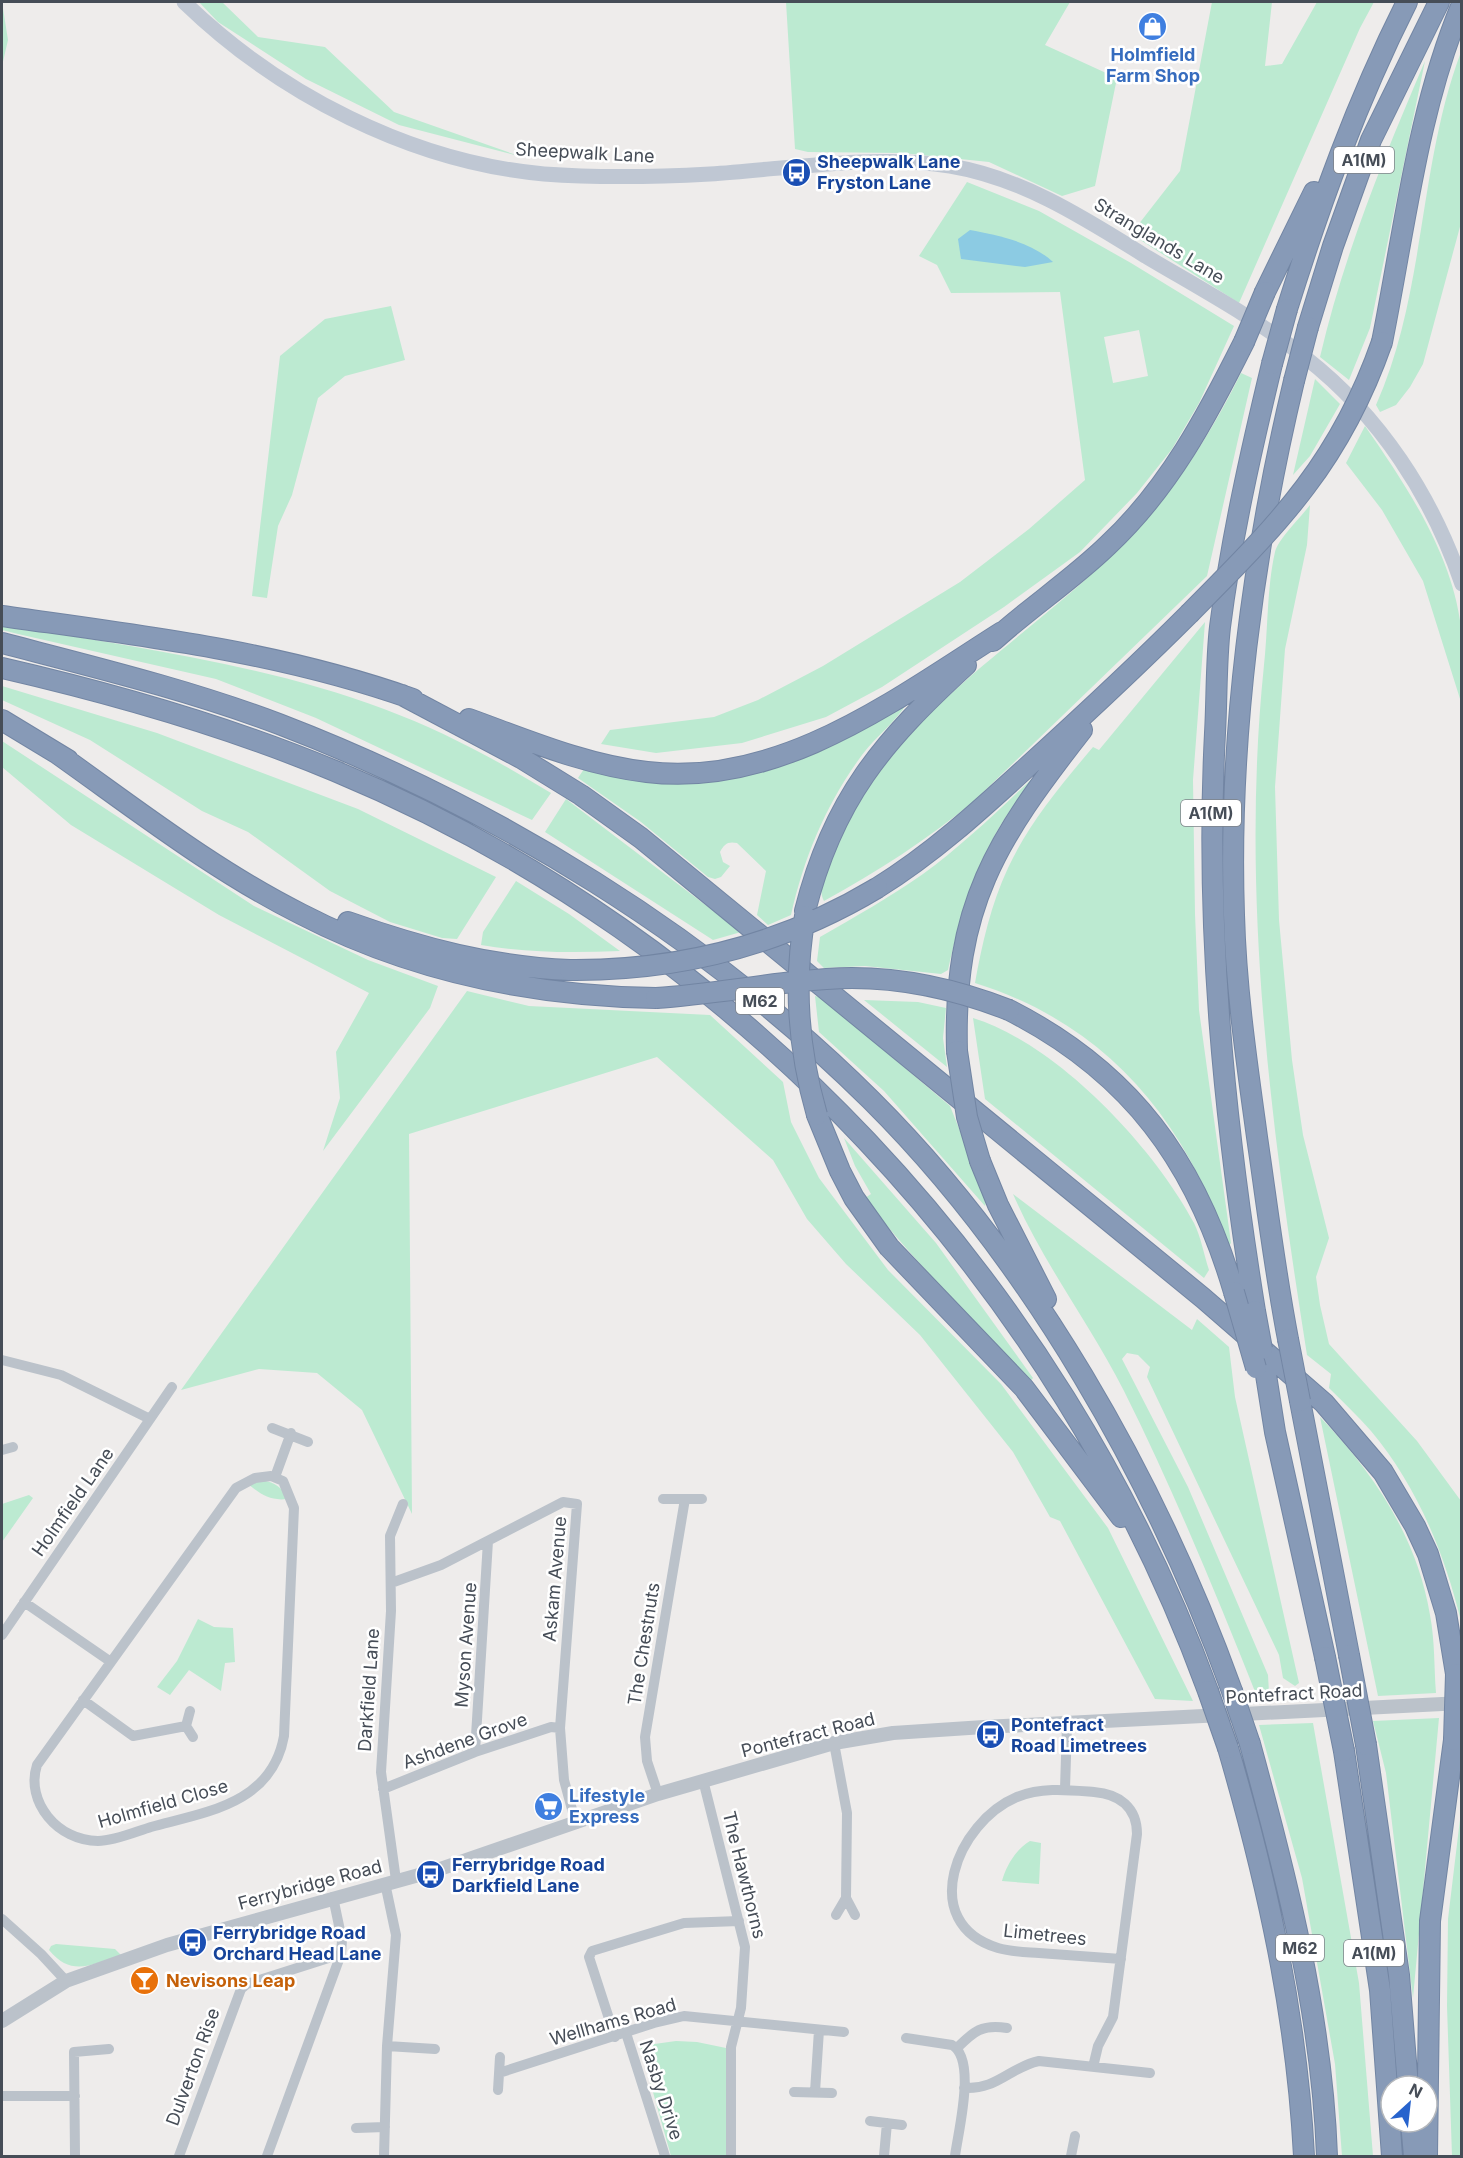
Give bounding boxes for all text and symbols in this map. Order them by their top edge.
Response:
shop icon: Holmfield Farm Shop [1137,10,1169,42]
place label: Holmfield Farm Shop [1106,44,1200,86]
street label: Sheepwalk Lane [515,138,655,167]
road number: A1(M) [1334,147,1394,173]
place label: Sheepwalk Lane Fryston Lane [817,151,961,193]
bus stop icon: Sheepwalk Lane Fryston Lane [780,156,812,188]
street label: Stranglands Lane [1090,193,1228,288]
road number: A1(M) [1181,800,1241,826]
road number: M62 [736,988,784,1014]
street label: Holmfield Lane [27,1443,118,1560]
street label: Askam Avenue [539,1515,570,1643]
street label: The Chestnuts [623,1581,664,1707]
street label: Myson Avenue [451,1582,480,1708]
street label: Darkfield Lane [354,1628,383,1752]
street label: Pontefract Road [1225,1679,1363,1708]
street label: Ashdene Grove [400,1708,530,1773]
street label: Pontefract Road [739,1708,877,1761]
place label: Pontefract Road Limetrees [1011,1714,1147,1756]
bus stop icon: Pontefract Road Limetrees [974,1719,1006,1751]
street label: Holmfield Close [95,1775,230,1832]
place label: Lifestyle Express [569,1785,645,1827]
supermarket icon: Lifestyle Express [532,1790,564,1822]
street label: The Hawthorns [719,1809,770,1941]
place label: Ferrybridge Road Darkfield Lane [452,1854,605,1896]
street label: Ferrybridge Road [236,1855,384,1914]
bus stop icon: Ferrybridge Road Darkfield Lane [415,1859,447,1891]
street label: Limetrees [1002,1920,1088,1949]
place label: Ferrybridge Road Orchard Head Lane [213,1922,382,1964]
bus stop icon: Ferrybridge Road Orchard Head Lane [176,1927,208,1959]
road number: M62 [1276,1935,1324,1961]
road number: A1(M) [1344,1940,1404,1966]
bar icon: Nevisons Leap [129,1965,161,1997]
place label: Nevisons Leap [166,1970,295,1991]
street label: Wellhams Road [547,1993,679,2050]
street label: Dulverton Rise [162,2005,224,2128]
street label: Nasby Drive [635,2037,687,2142]
north arrow [1379,2074,1439,2134]
text: N [1406,2079,1426,2102]

